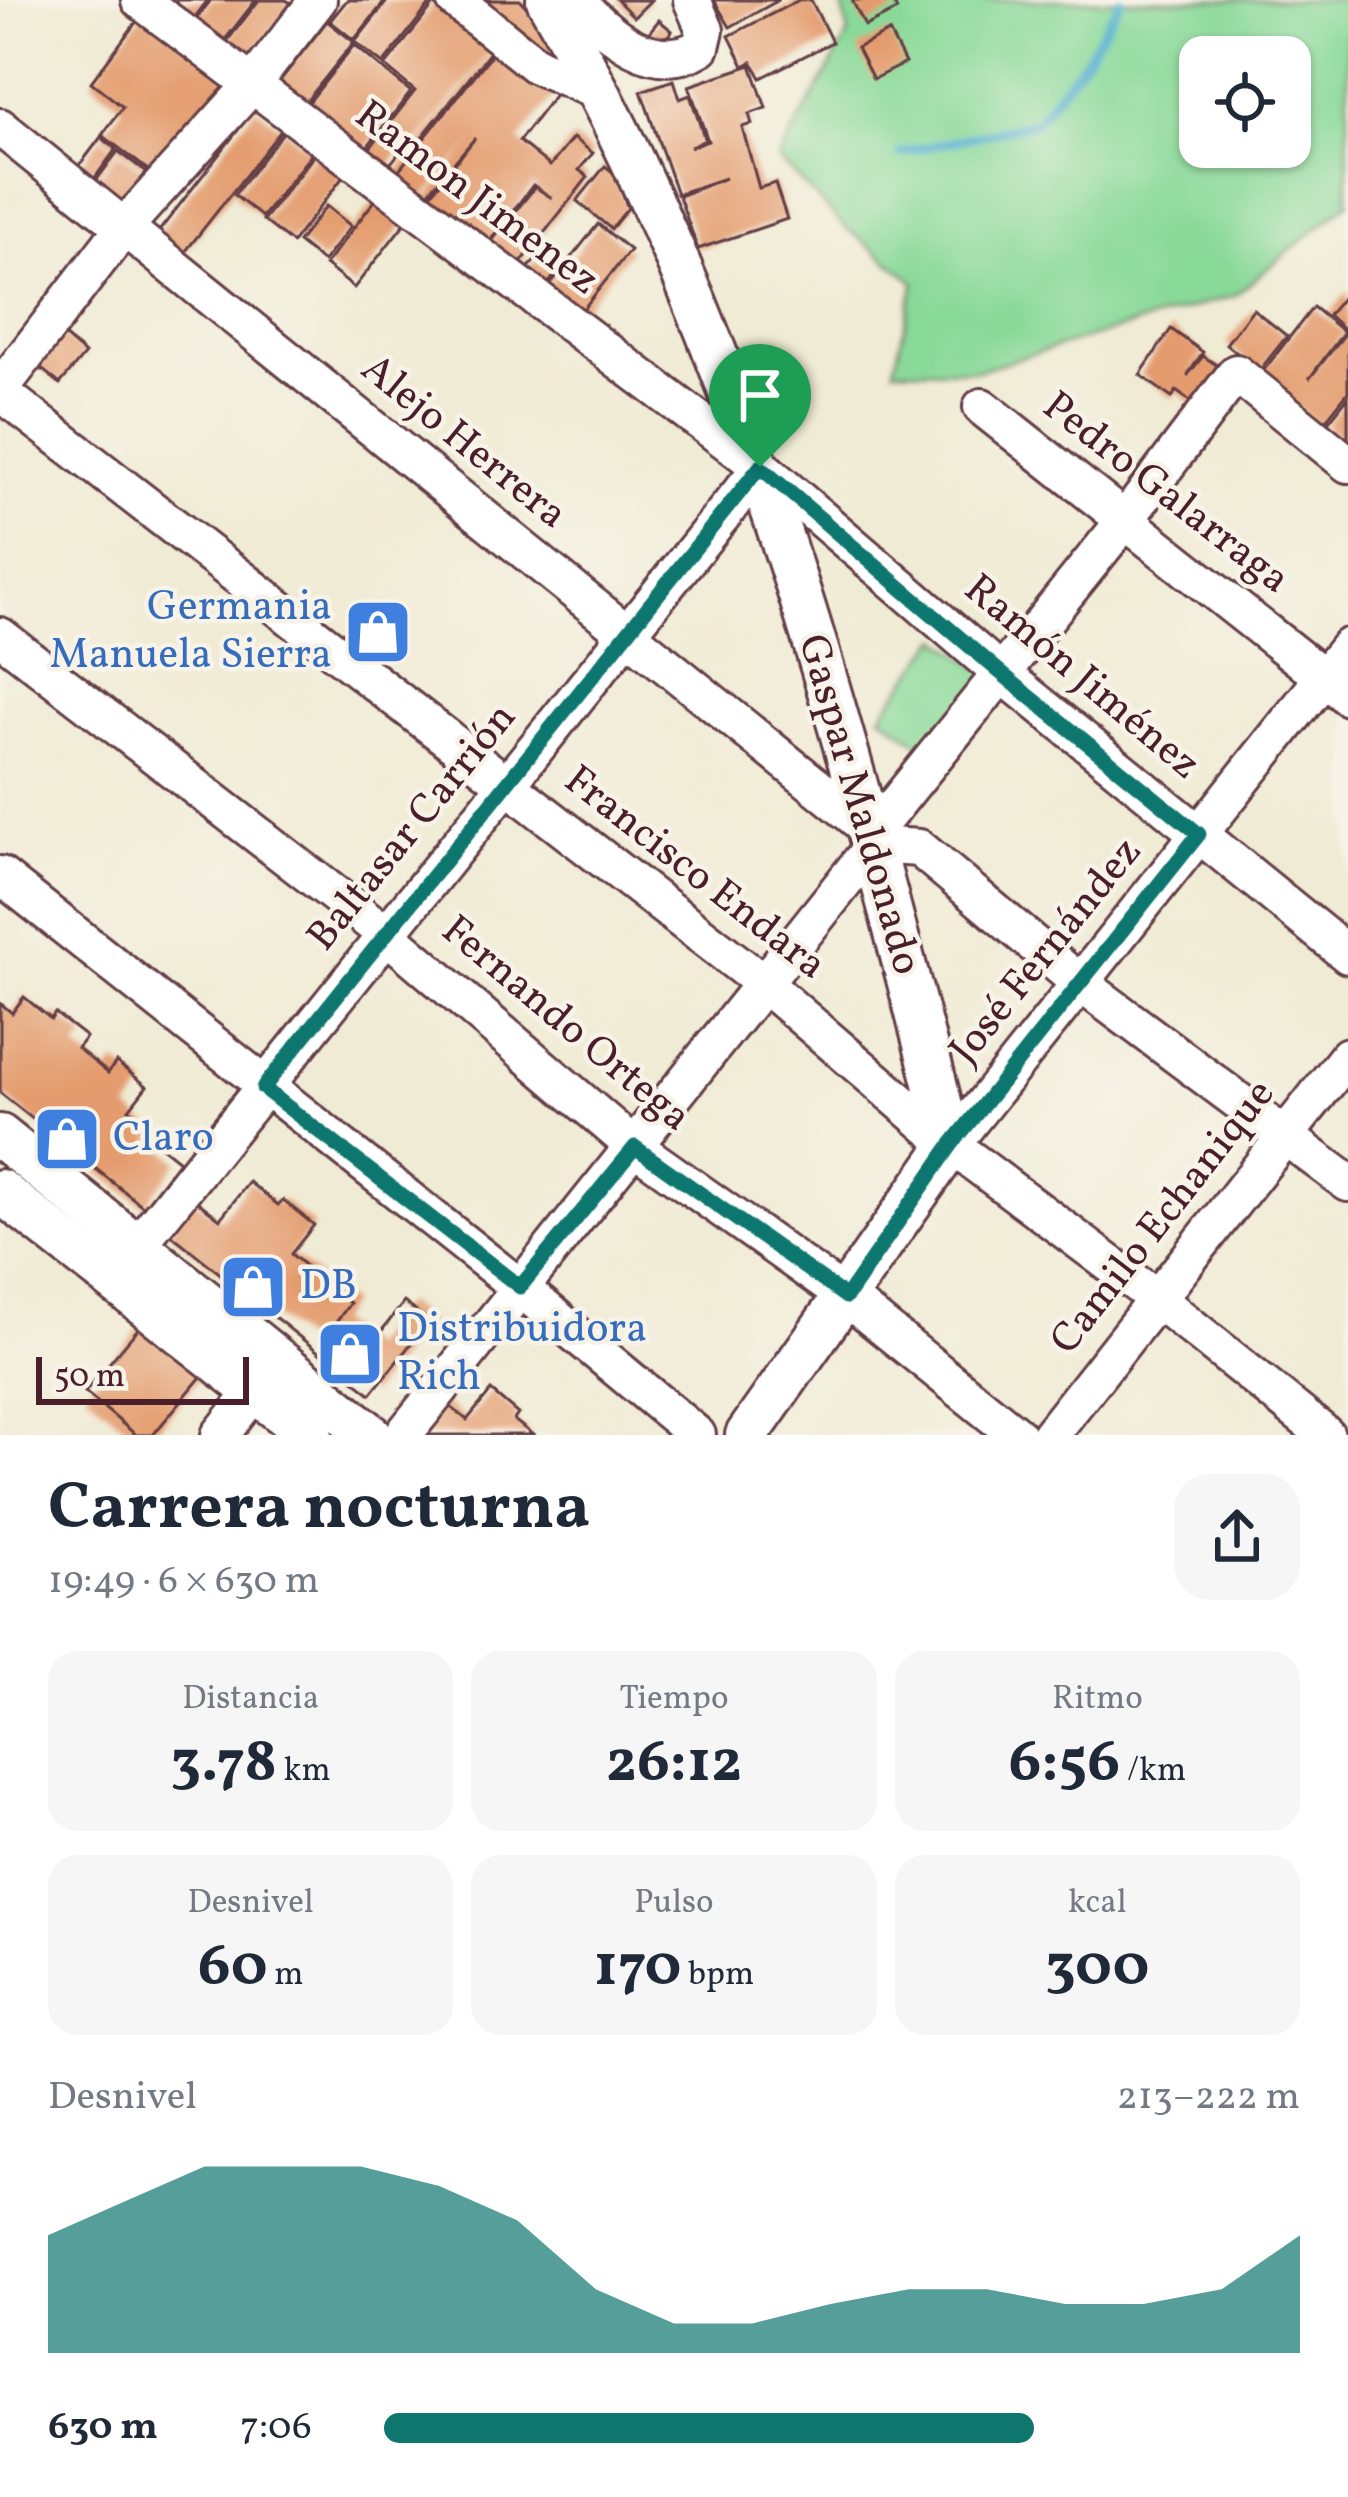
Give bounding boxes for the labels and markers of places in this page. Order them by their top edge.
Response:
pin [709,344,811,467]
place label: Germania Manuela Sierra [50,579,332,686]
shop icon: Germania Manuela Sierra [343,597,413,667]
shop icon: Claro [32,1104,102,1174]
place label: Claro [113,1110,214,1169]
shop icon: DB [218,1252,288,1322]
place label: DB [300,1258,357,1317]
place label: Distribuidora Rich [397,1301,647,1408]
shop icon: Distribuidora Rich [315,1319,385,1389]

